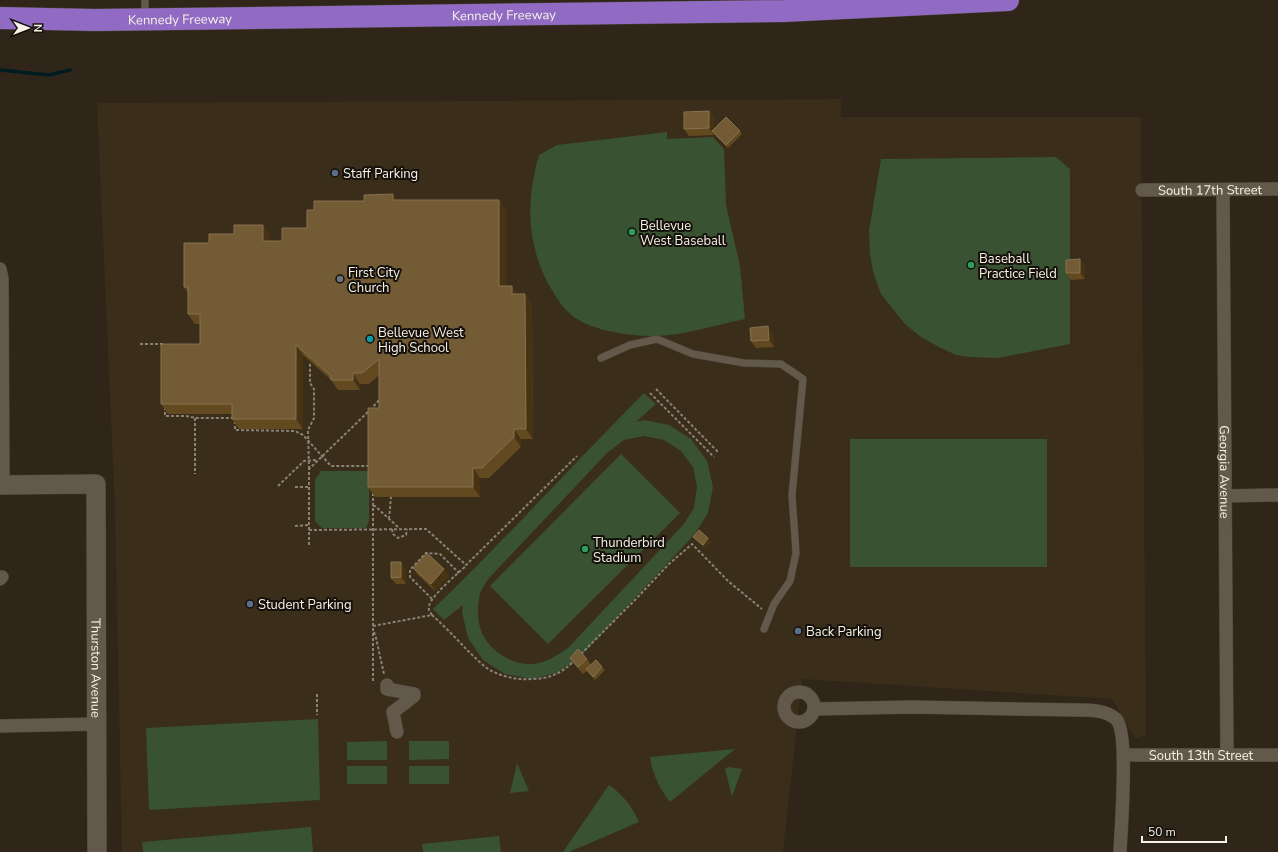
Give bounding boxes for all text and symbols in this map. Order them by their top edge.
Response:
street label: Kennedy Freeway [452,6,556,25]
north arrow [8,8,48,48]
street label: Kennedy Freeway [128,10,232,30]
text: N [30,24,45,32]
place label: Staff Parking [343,165,418,183]
marker: Staff Parking [330,168,340,178]
street label: South 17th Street [1158,181,1263,200]
place label: Bellevue West Baseball [640,217,726,250]
marker: Bellevue West Baseball [627,227,637,237]
place label: Baseball Practice Field [979,250,1057,283]
marker: Baseball Practice Field [966,260,976,270]
place label: First City Church [348,264,400,297]
marker: First City Church [335,274,345,284]
place label: Bellevue West High School [378,324,464,357]
marker: Bellevue West High School [365,334,375,344]
street label: Georgia Avenue [1215,425,1233,519]
place label: Thunderbird Stadium [593,534,665,567]
marker: Thunderbird Stadium [580,544,590,554]
place label: Student Parking [258,596,352,614]
marker: Student Parking [245,599,255,609]
street label: Thurston Avenue [86,618,105,718]
place label: Back Parking [806,623,882,641]
marker: Back Parking [793,626,803,636]
street label: South 13th Street [1149,747,1254,765]
scale bar [1142,818,1226,844]
text: 50 m [1148,824,1176,840]

